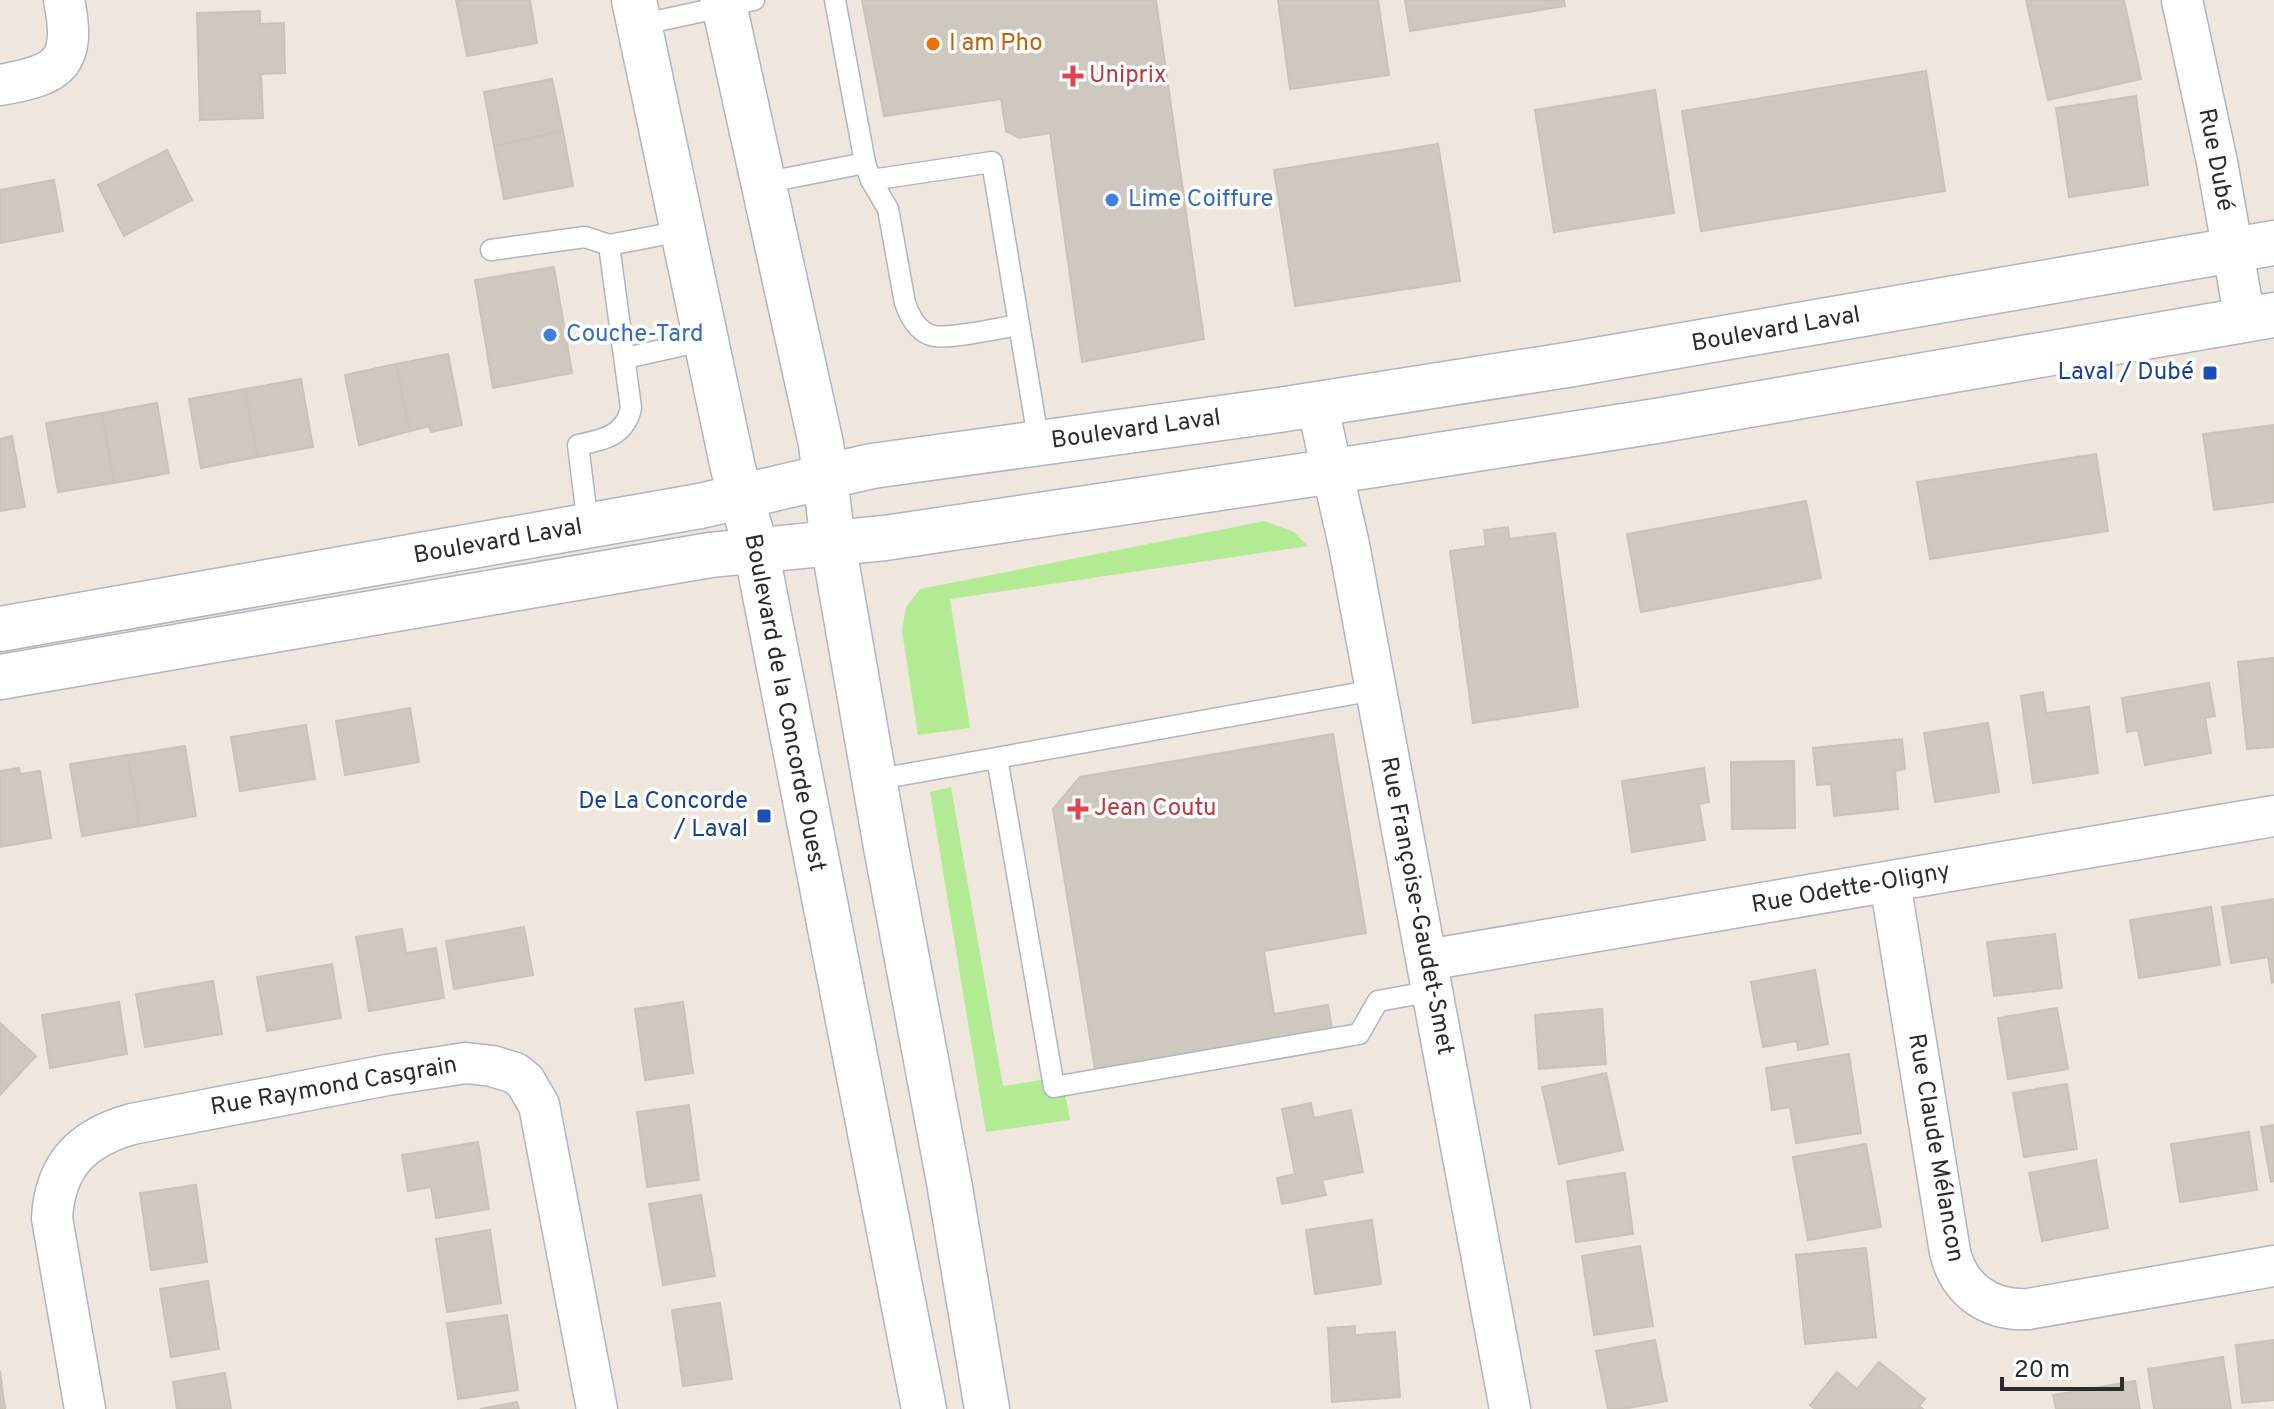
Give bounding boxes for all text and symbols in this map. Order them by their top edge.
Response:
place label: I am Pho [949,29,1043,59]
marker: I am Pho [924,35,942,53]
place label: Uniprix [1089,61,1166,91]
marker: Uniprix [1064,67,1082,85]
street label: Rue Dubé [2190,106,2240,214]
place label: Lime Coiffure [1128,185,1273,215]
marker: Lime Coiffure [1103,191,1121,209]
street label: Boulevard Laval [1689,300,1863,360]
place label: Couche-Tard [566,320,703,350]
marker: Couche-Tard [541,326,559,344]
place label: Laval / Dubé [2058,358,2194,388]
marker: Laval / Dubé [2201,364,2219,382]
street label: Boulevard Laval [1049,403,1223,457]
street label: Boulevard Laval [411,512,585,572]
street label: Boulevard de la Concorde Ouest [737,532,831,874]
street label: Rue Françoise-Gaudet-Smet [1372,754,1460,1058]
place label: De La Concorde / Laval [578,787,748,845]
place label: Jean Coutu [1094,794,1217,824]
marker: Jean Coutu [1069,800,1087,818]
marker: De La Concorde / Laval [755,807,773,825]
street label: Rue Odette-Oligny [1749,857,1953,921]
street label: Rue Claude Mélancon [1900,1031,1970,1265]
street label: Rue Raymond Casgrain [208,1051,460,1123]
scale bar [2002,1341,2122,1391]
text: 20 m [2014,1356,2070,1386]

